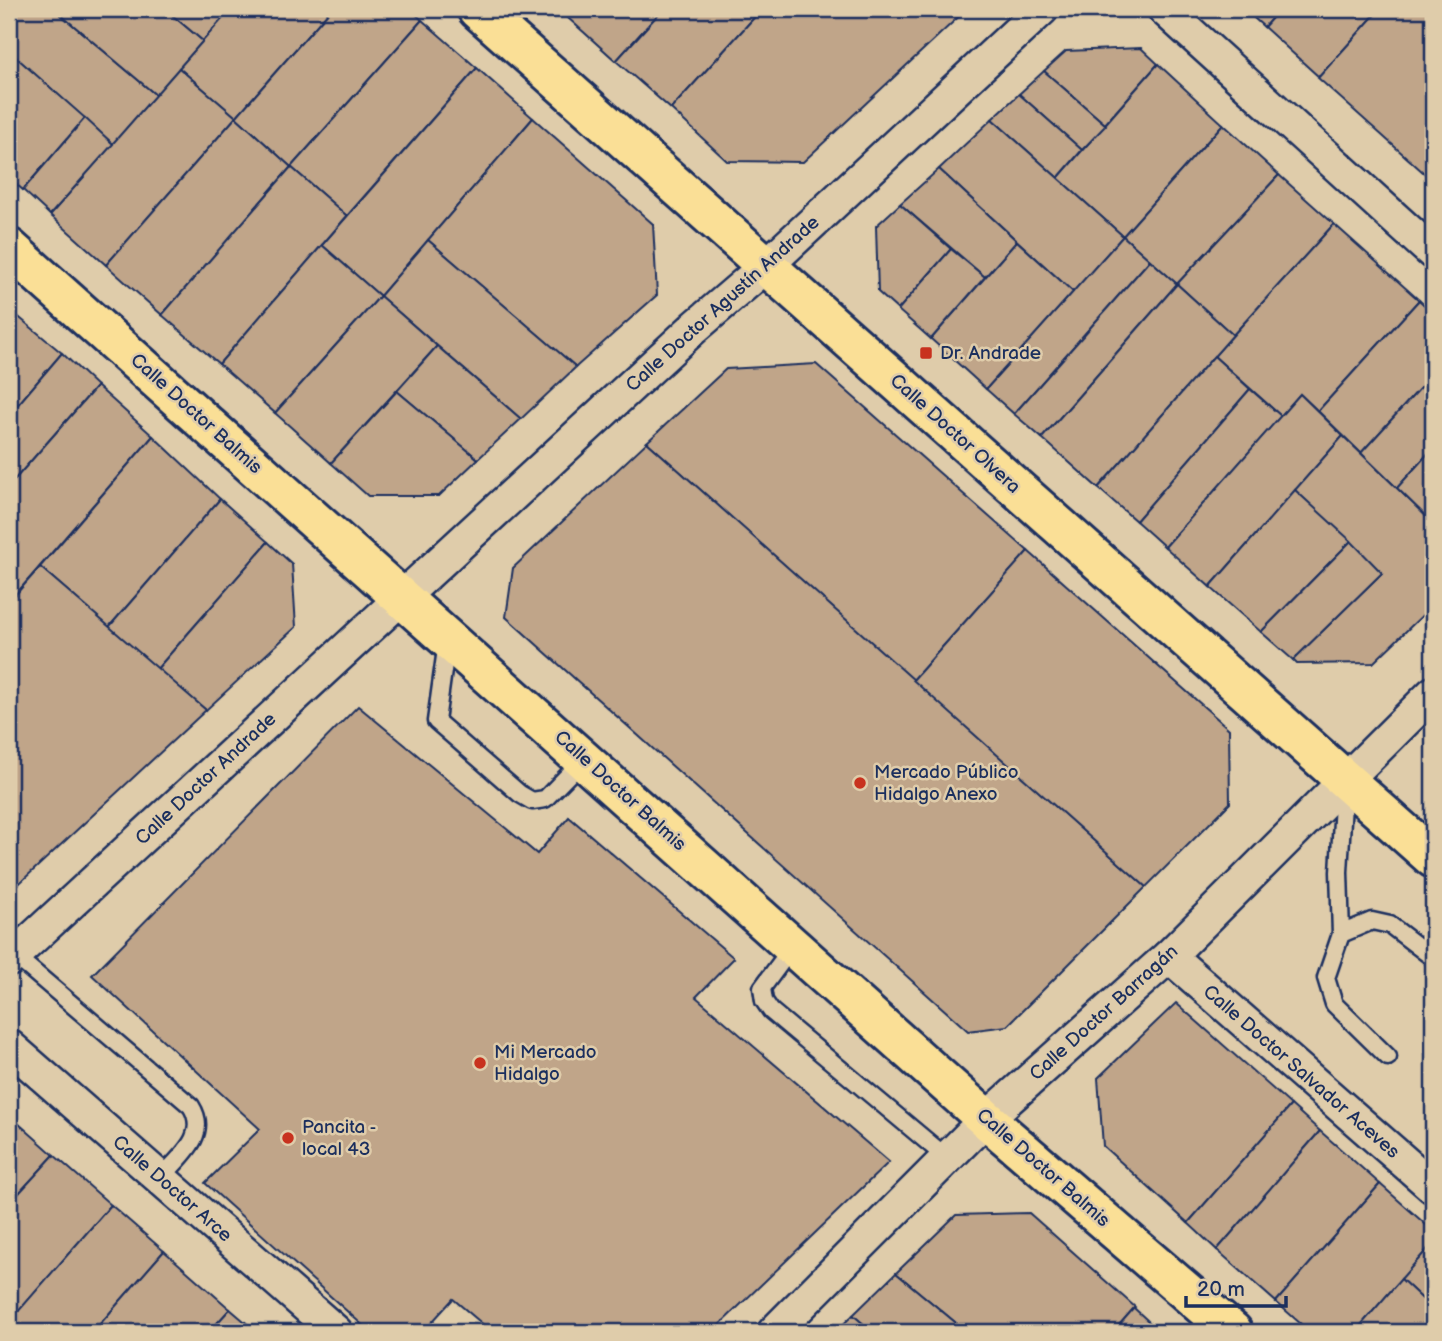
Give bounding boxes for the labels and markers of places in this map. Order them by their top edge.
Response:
place label: Dr. Andrade [940,342,1041,365]
marker: Dr. Andrade [918,345,934,361]
place label: Mercado Público Hidalgo Anexo [874,761,1018,806]
marker: Mercado Público Hidalgo Anexo [852,775,868,791]
place label: Mi Mercado Hidalgo [494,1041,597,1086]
marker: Mi Mercado Hidalgo [472,1055,488,1071]
place label: Pancita - local 43 [302,1116,377,1161]
marker: Pancita - local 43 [280,1130,296,1146]

